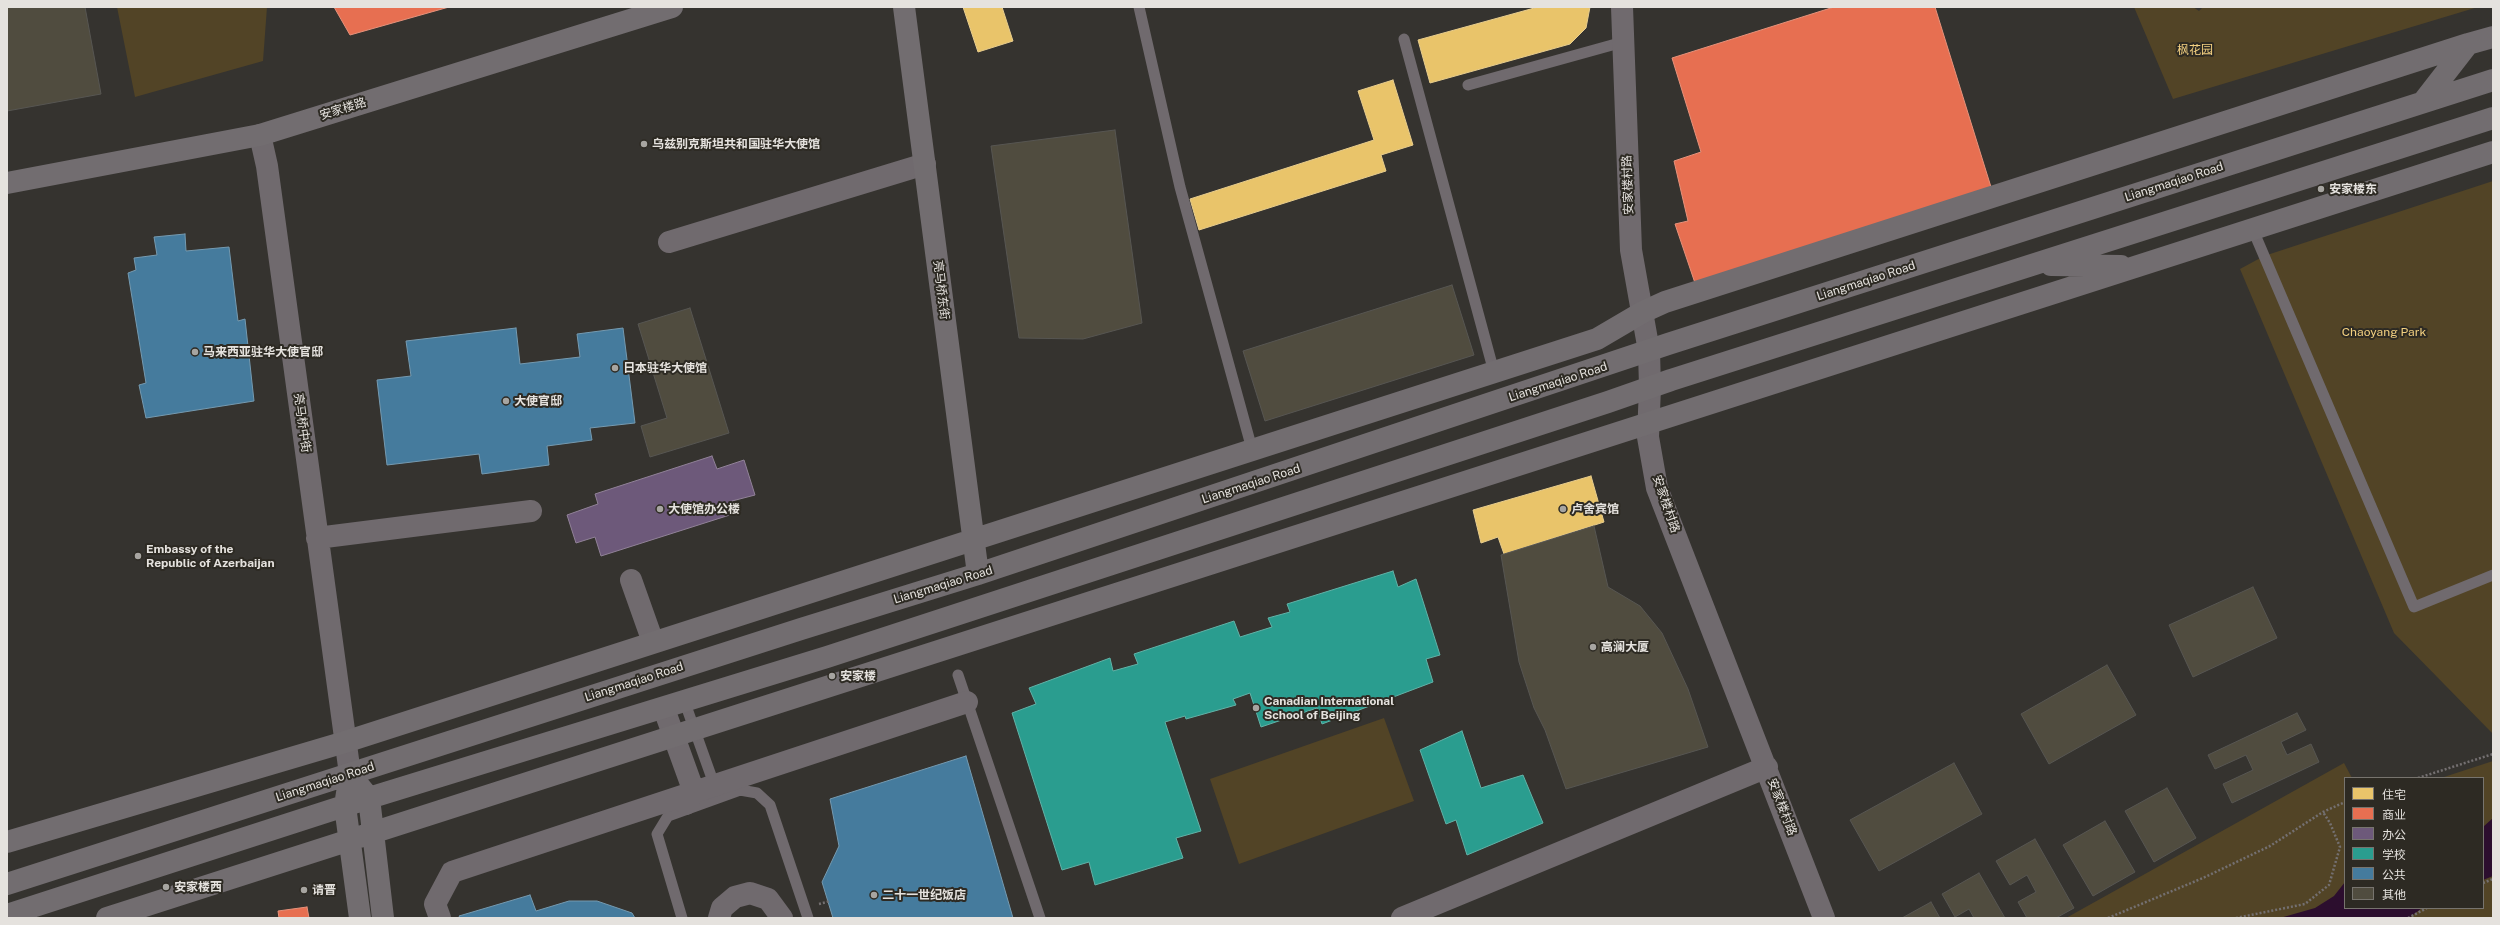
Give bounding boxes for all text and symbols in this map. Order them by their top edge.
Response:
park label: 枫花园 [2177,43,2213,57]
street label: 安家楼路 [318,95,368,123]
place label: 乌兹别克斯坦共和国驻华大使馆 [652,137,820,151]
marker: 乌兹别克斯坦共和国驻华大使馆 [639,139,649,149]
street label: 安家楼村路 [1620,155,1636,215]
street label: Liangmaqiao Road [2123,159,2225,205]
place label: 安家楼东 [2329,182,2377,196]
marker: 安家楼东 [2316,184,2326,194]
street label: Liangmaqiao Road [1815,258,1917,304]
street label: 亮马桥东街 [930,259,952,321]
park label: Chaoyang Park [2342,325,2426,339]
place label: 马来西亚驻华大使官邸 [203,345,323,359]
marker: 马来西亚驻华大使官邸 [190,347,200,357]
street label: Liangmaqiao Road [1507,359,1609,405]
place label: 日本驻华大使馆 [623,361,707,375]
marker: 日本驻华大使馆 [610,363,620,373]
street label: 亮马桥中街 [291,392,313,454]
place label: 大使官邸 [514,394,562,408]
marker: 大使官邸 [501,396,511,406]
street label: Liangmaqiao Road [1200,461,1302,507]
street label: 安家楼村路 [1649,473,1683,535]
place label: 大使馆办公楼 [668,502,740,516]
place label: 卢舍宾馆 [1571,502,1619,516]
marker: 大使馆办公楼 [655,504,665,514]
marker: 卢舍宾馆 [1558,504,1568,514]
place label: Embassy of the Republic of Azerbaijan [146,542,275,570]
marker: Embassy of the Republic of Azerbaijan [133,551,143,561]
street label: Liangmaqiao Road [892,563,994,607]
place label: 高澜大厦 [1601,640,1649,654]
marker: 高澜大厦 [1588,642,1598,652]
street label: Liangmaqiao Road [583,659,685,705]
place label: 安家楼 [840,669,876,683]
marker: 安家楼 [827,671,837,681]
place label: Canadian International School of Beijing [1264,694,1394,722]
marker: Canadian International School of Beijing [1251,703,1261,713]
street label: Liangmaqiao Road [274,759,376,805]
street label: 安家楼村路 [1765,776,1799,838]
legend [2344,777,2484,909]
text: 住宅 [2382,788,2406,802]
text: 商业 [2382,808,2406,822]
text: 办公 [2382,828,2406,842]
text: 学校 [2382,848,2406,862]
text: 公共 [2382,868,2406,882]
place label: 安家楼西 [174,880,222,894]
marker: 安家楼西 [161,882,171,892]
place label: 请晋 [312,883,336,897]
marker: 请晋 [299,885,309,895]
place label: 二十一世纪饭店 [882,888,966,902]
text: 其他 [2382,888,2406,902]
marker: 二十一世纪饭店 [869,890,879,900]

